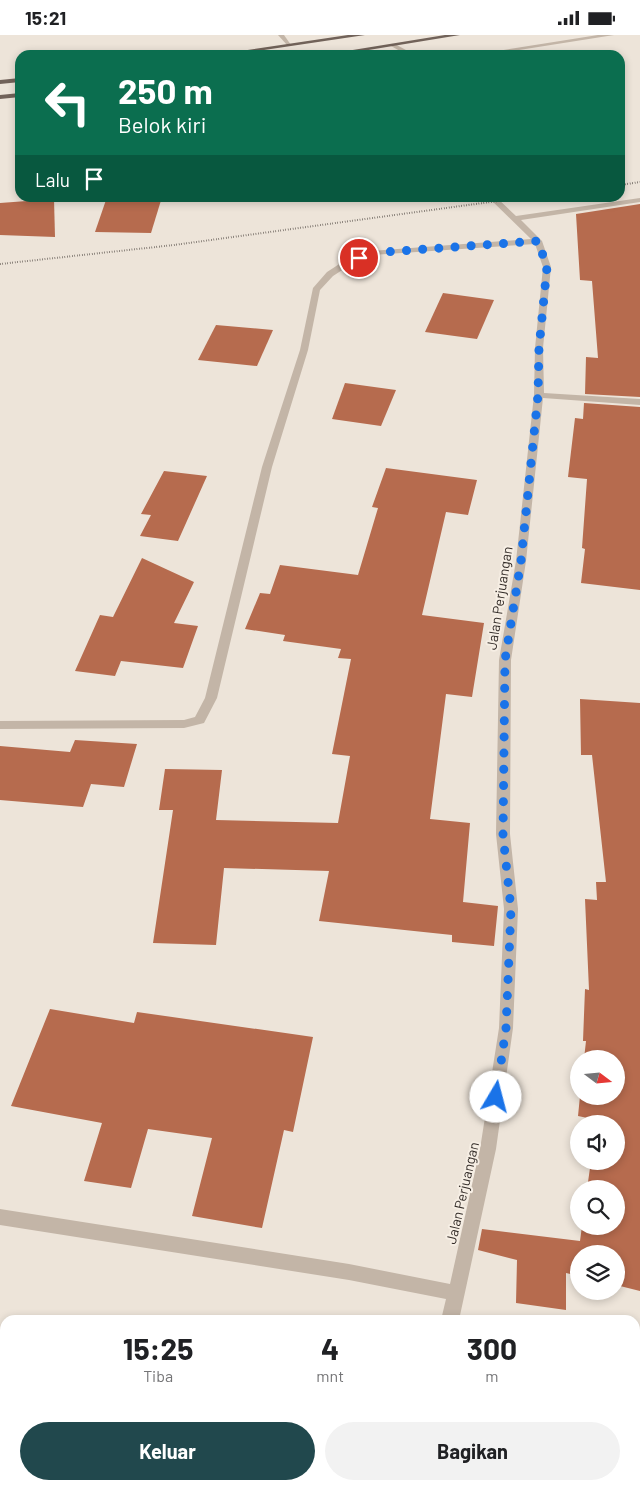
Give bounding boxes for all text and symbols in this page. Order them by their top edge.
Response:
text: 15:21 [25,6,66,29]
text: 250 m [118,69,213,111]
icon: left [35,70,100,135]
text: Belok kiri [118,111,206,137]
icon: arrive [80,165,108,193]
text: Lalu [35,168,70,191]
pin [338,237,380,279]
icon: arrive [345,244,373,272]
street label: Jalan Perjuangan [482,545,516,651]
north arrow [570,1050,625,1105]
map controls [570,1050,625,1300]
position arrow [469,1070,521,1122]
button: sound [570,1115,625,1170]
street label: Jalan Perjuangan [442,1140,482,1246]
button: search [570,1180,625,1235]
button: layers [570,1245,625,1300]
text: 15:25 [123,1330,193,1366]
text: 4 [321,1330,339,1366]
text: 300 [467,1330,517,1366]
text: Tiba [143,1366,173,1385]
text: mnt [316,1366,344,1385]
text: m [485,1366,499,1385]
button: Keluar [20,1422,315,1480]
button: Bagikan [325,1422,620,1480]

